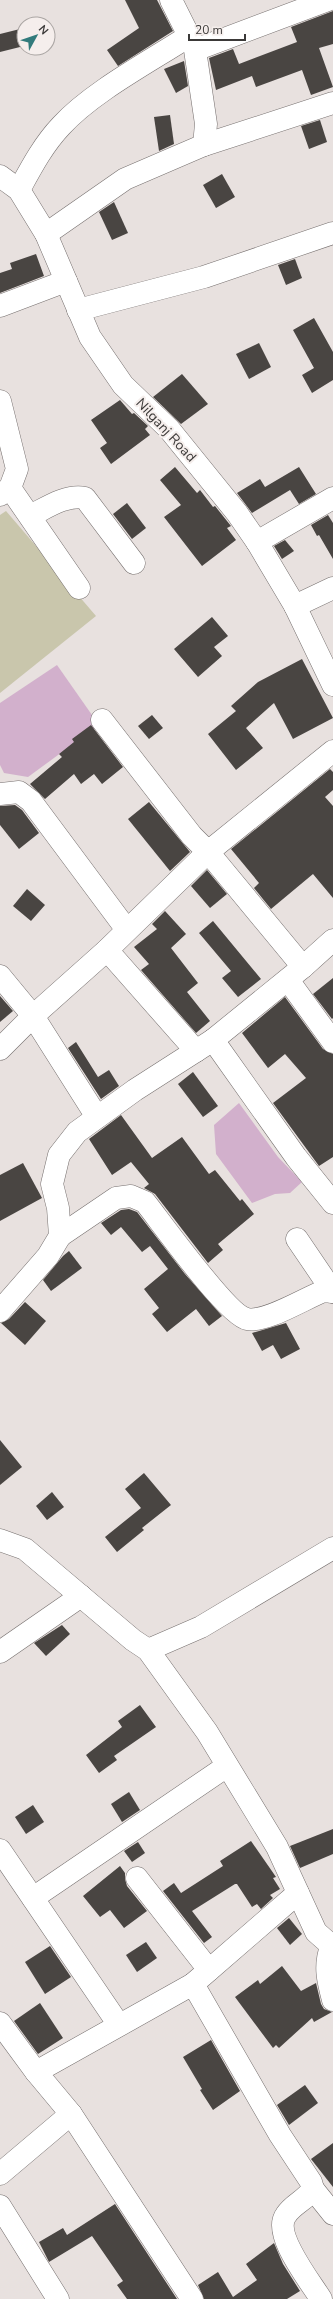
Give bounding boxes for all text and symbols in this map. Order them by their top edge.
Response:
north arrow [16,16,56,56]
scale bar [189,16,245,42]
text: N [35,22,52,38]
text: 20 m [195,22,223,38]
street label: Nilganj Road [132,394,200,466]

